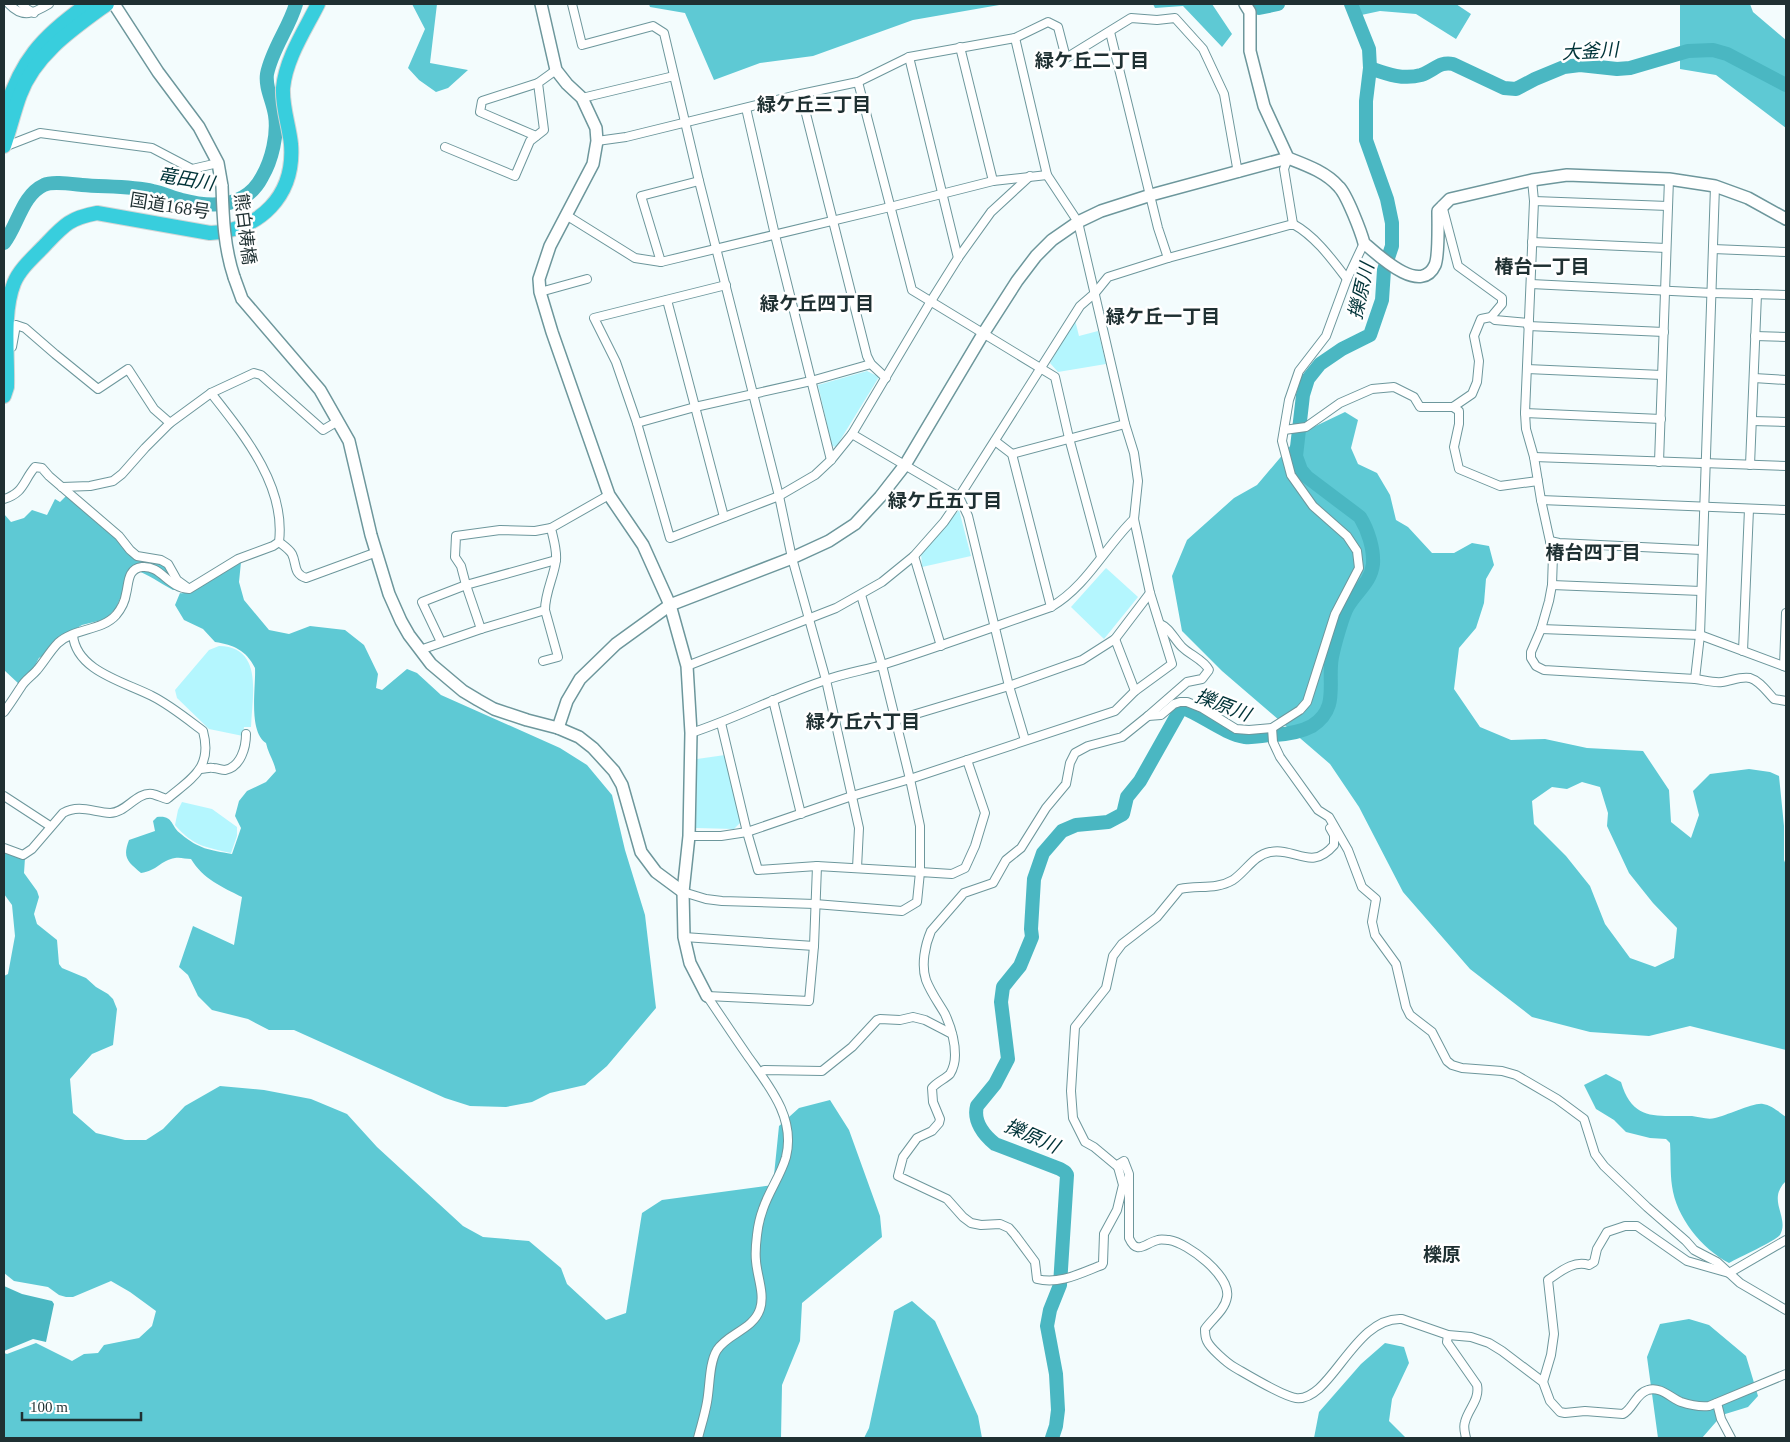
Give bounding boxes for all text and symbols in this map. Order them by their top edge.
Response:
water label: 大釜川 [1561,39,1621,63]
district label: 緑ケ丘二丁目 [1035,50,1149,71]
district label: 緑ケ丘三丁目 [757,94,871,115]
water label: 竜田川 [156,164,218,195]
street label: 国道168号 [128,190,212,222]
street label: 熊白梼橋 [231,192,259,266]
district label: 椿台一丁目 [1494,256,1590,277]
water label: 擽原川 [1344,259,1378,321]
district label: 緑ケ丘四丁目 [760,293,874,314]
district label: 緑ケ丘一丁目 [1106,306,1220,327]
district label: 緑ケ丘五丁目 [888,490,1002,511]
district label: 椿台四丁目 [1545,542,1641,563]
water label: 擽原川 [1193,685,1255,726]
district label: 緑ケ丘六丁目 [806,711,920,732]
water label: 擽原川 [1002,1115,1064,1158]
district label: 櫟原 [1423,1244,1461,1265]
scale bar [22,1390,141,1422]
text: 100 m [30,1399,68,1415]

